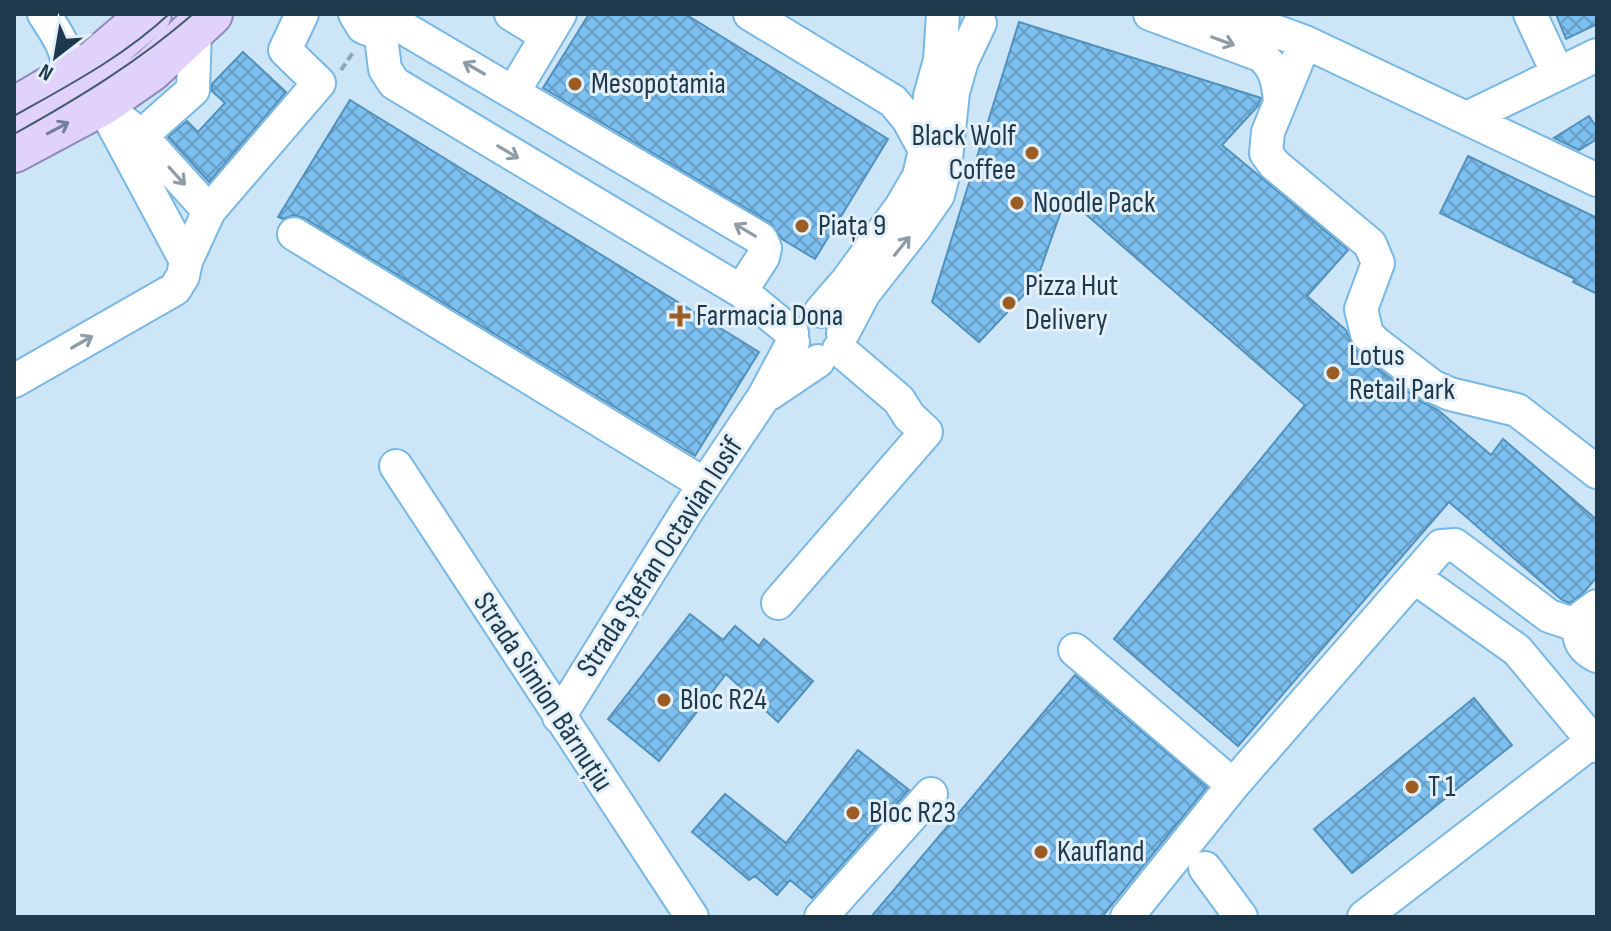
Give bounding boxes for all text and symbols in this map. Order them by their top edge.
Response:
north arrow [16,16,96,96]
one-way arrow [1210,35,1235,50]
text: N [34,57,58,86]
one-way arrow [463,60,486,76]
place label: Mesopotamia [591,66,726,102]
marker: Mesopotamia [566,75,584,93]
place label: Black Wolf Coffee [912,118,1016,188]
one-way arrow [45,119,69,135]
marker: Black Wolf Coffee [1023,144,1041,162]
one-way arrow [496,145,519,161]
one-way arrow [168,165,186,185]
place label: Noodle Pack [1033,185,1156,221]
marker: Noodle Pack [1008,194,1026,212]
place label: Piața 9 [818,208,886,244]
marker: Piața 9 [793,217,811,235]
one-way arrow [734,222,757,238]
one-way arrow [893,236,910,257]
place label: Pizza Hut Delivery [1025,268,1118,338]
marker: Pizza Hut Delivery [1000,294,1018,312]
place label: Farmacia Dona [696,298,843,334]
marker: Farmacia Dona [671,307,689,325]
one-way arrow [69,334,93,349]
place label: Lotus Retail Park [1349,338,1455,408]
marker: Lotus Retail Park [1324,364,1342,382]
street label: Strada Ștefan Octavian Iosif [569,430,751,684]
street label: Strada Simion Bărnuțiu [465,586,621,798]
place label: Bloc R24 [680,682,767,718]
marker: Bloc R24 [655,691,673,709]
place label: T 1 [1428,769,1456,805]
marker: T 1 [1403,778,1421,796]
place label: Bloc R23 [869,795,956,831]
marker: Bloc R23 [844,804,862,822]
place label: Kaufland [1057,834,1145,870]
marker: Kaufland [1032,843,1050,861]

